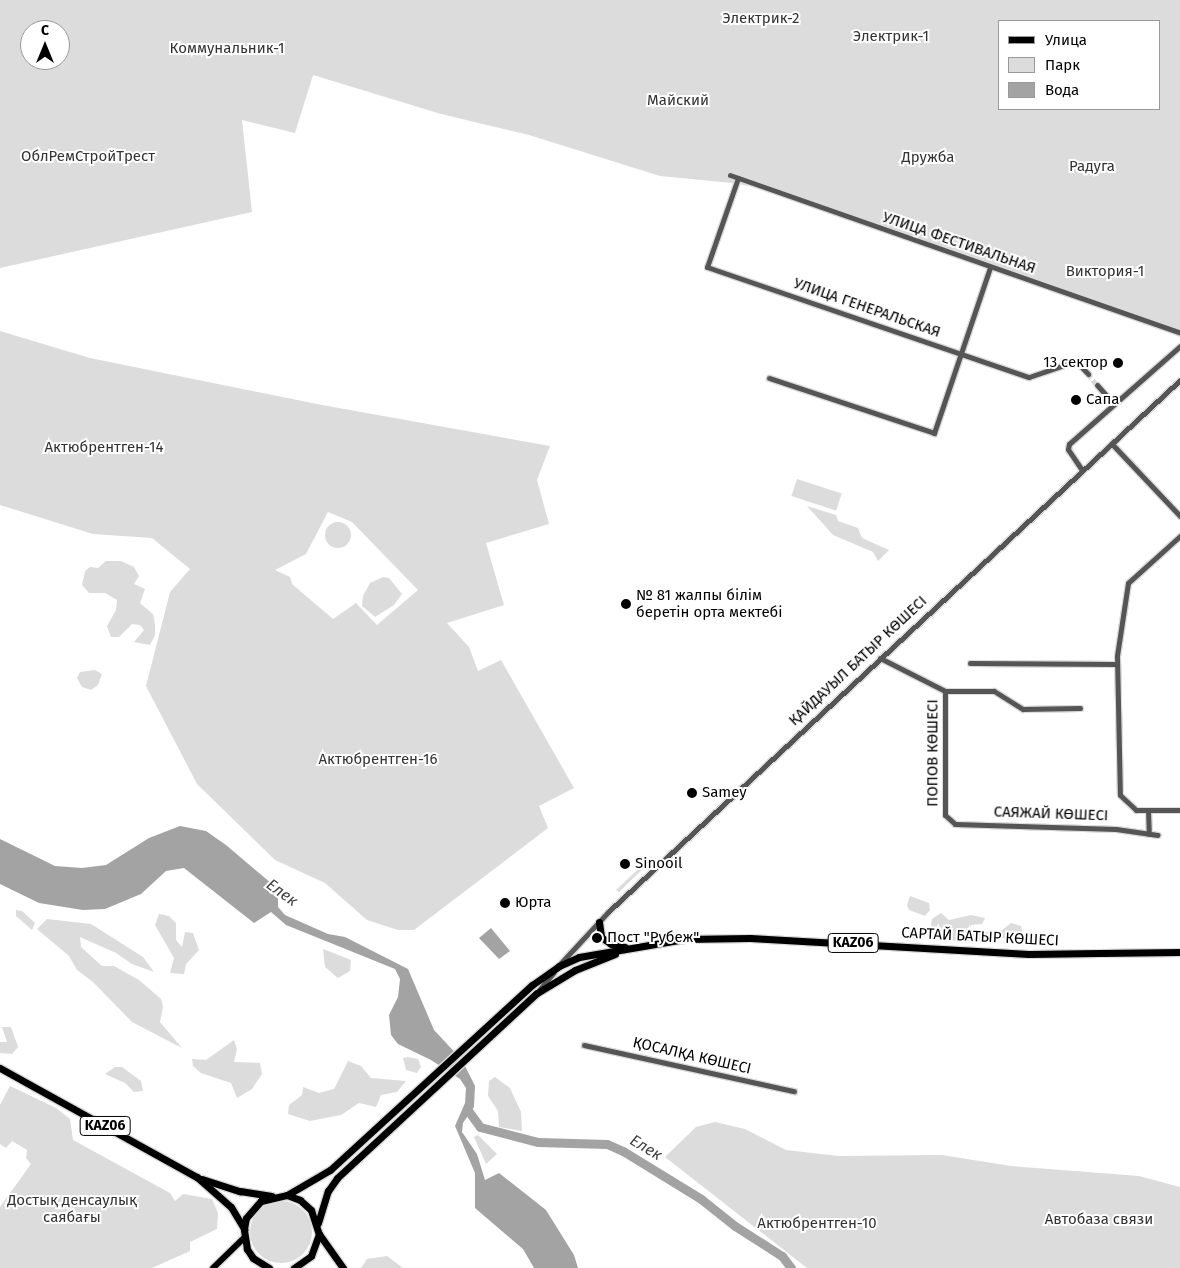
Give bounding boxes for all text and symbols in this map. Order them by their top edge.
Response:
park label: Электрик-2 [722,10,800,28]
north arrow [20,20,70,70]
legend [998,20,1160,110]
text: С [41,22,49,39]
park label: Электрик-1 [853,28,929,46]
text: Улица [1045,31,1087,49]
park label: Коммунальник-1 [170,40,284,58]
text: Парк [1045,56,1080,74]
text: Вода [1045,81,1079,99]
park label: Майский [647,92,709,110]
park label: ОблРемСтройТрест [21,148,155,166]
park label: Дружба [902,149,954,167]
park label: Радуга [1069,158,1115,176]
street label: УЛИЦА ФЕСТИВАЛЬНАЯ [880,208,1038,278]
park label: Виктория-1 [1066,263,1144,281]
street label: УЛИЦА ГЕНЕРАЛЬСКАЯ [791,274,943,342]
place label: 13 сектор [1043,354,1108,372]
marker: 13 сектор [1112,357,1124,369]
place label: Сапа [1086,391,1119,409]
marker: Сапа [1070,394,1082,406]
park label: Актюбрентген-14 [45,439,163,457]
place label: № 81 жалпы білім беретін орта мектебі [636,586,783,621]
street label: ҚАЙДАУЫЛ БАТЫР КӨШЕСІ [785,592,931,730]
marker: № 81 жалпы білім беретін орта мектебі [620,598,632,610]
street label: ПОПОВ КӨШЕСІ [924,699,942,807]
park label: Актюбрентген-16 [319,751,437,769]
place label: Samey [702,784,747,802]
marker: Samey [686,787,698,799]
street label: САЯЖАЙ КӨШЕСІ [993,803,1109,825]
place label: Sinooil [635,855,682,873]
marker: Sinooil [619,858,631,870]
water label: Елек [262,875,302,911]
place label: Юрта [515,894,551,912]
marker: Юрта [499,897,511,909]
street label: САРТАЙ БАТЫР КӨШЕСІ [901,924,1059,950]
place label: Пост "Рубеж" [607,929,699,947]
road number: KАZ06 [827,931,879,954]
marker: Пост "Рубеж" [591,932,603,944]
street label: ҚОСАЛҚА КӨШЕСІ [631,1034,753,1078]
road number: KАZ06 [79,1114,131,1138]
water label: Елек [626,1131,666,1165]
park label: Достық денсаулық саябағы [7,1191,137,1226]
park label: Автобаза связи [1045,1211,1153,1229]
park label: Актюбрентген-10 [757,1215,877,1233]

